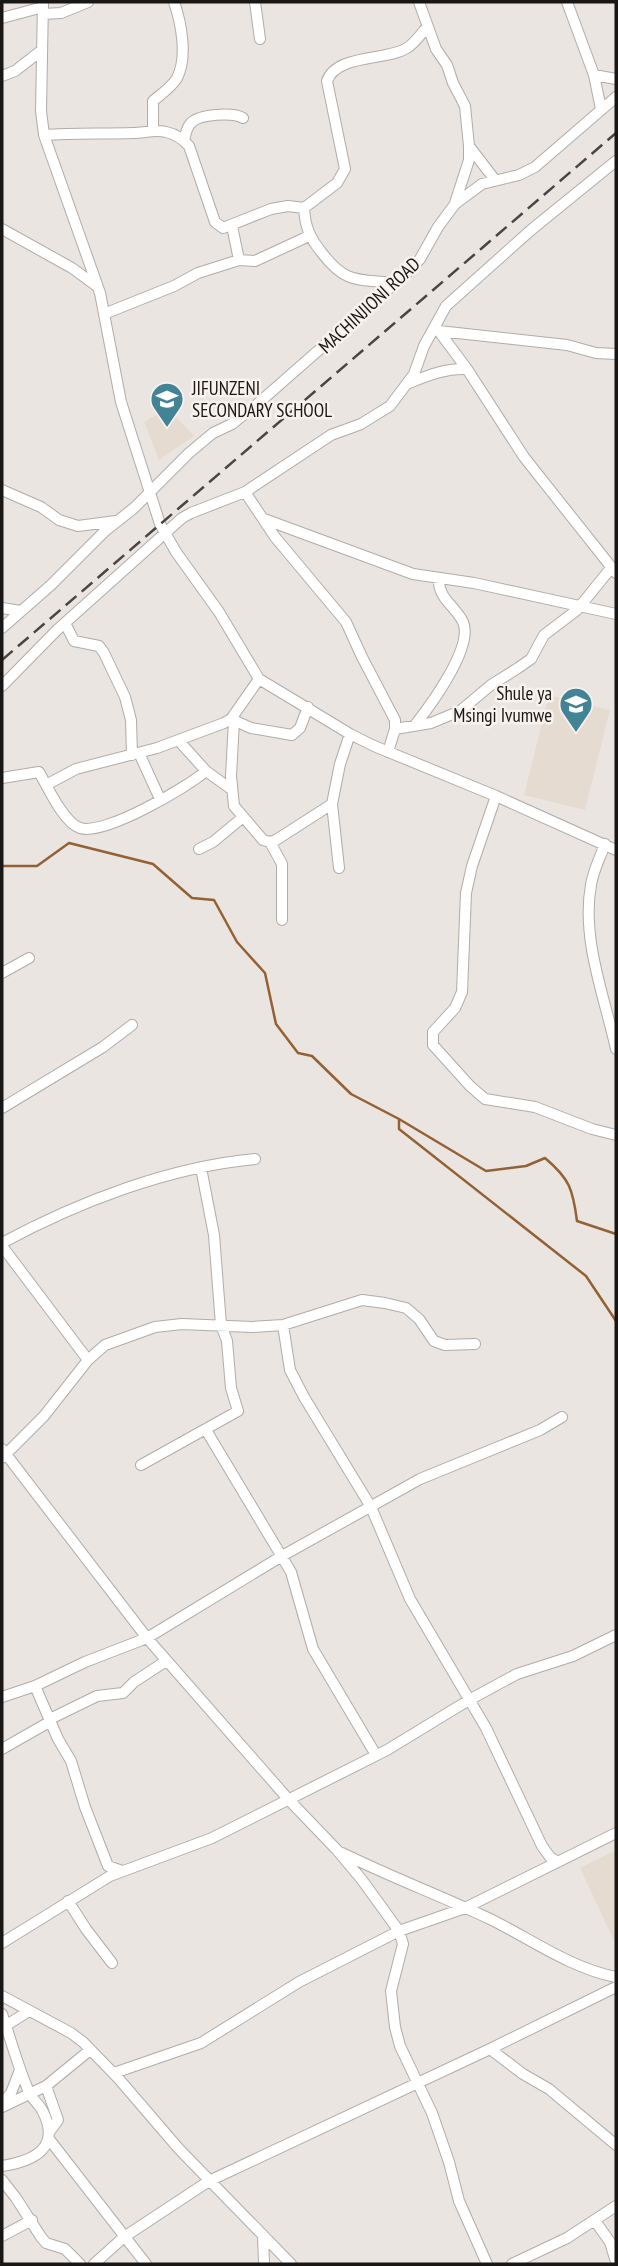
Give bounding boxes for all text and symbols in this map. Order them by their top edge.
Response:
street label: MACHINJIONI ROAD [313,252,425,358]
place label: JIFUNZENI SECONDARY SCHOOL [191,376,332,422]
school or university icon: JIFUNZENI SECONDARY SCHOOL [148,380,186,429]
place label: Shule ya Msingi Ivumwe [453,681,552,727]
school or university icon: Shule ya Msingi Ivumwe [557,685,595,734]

